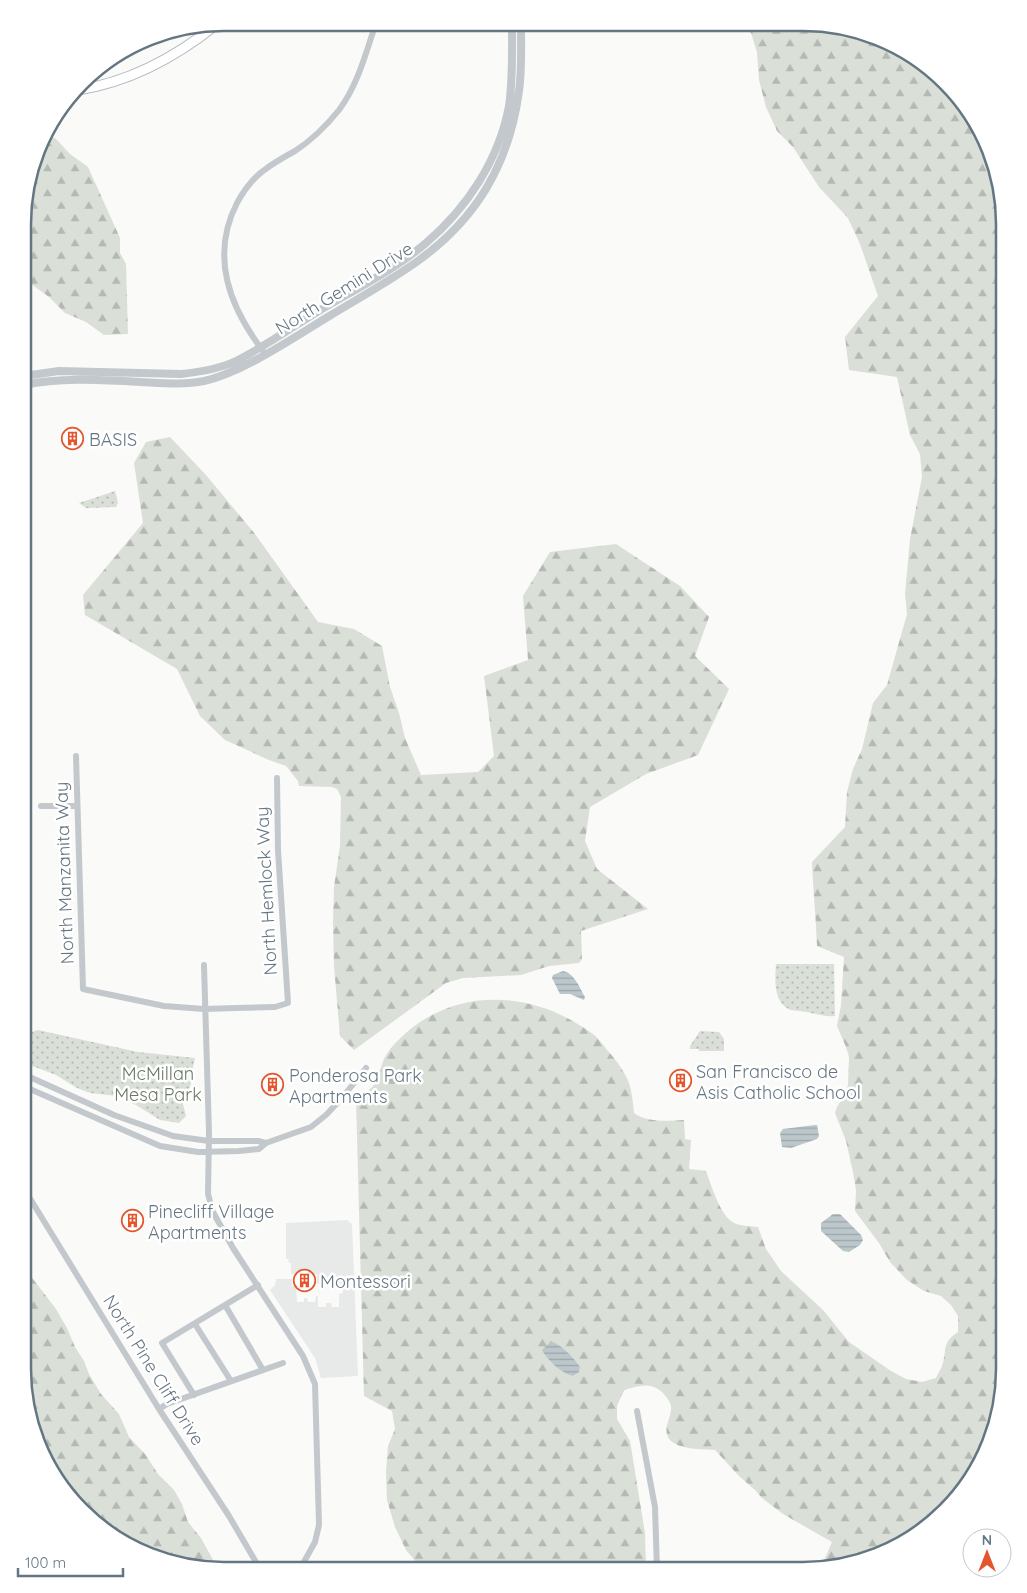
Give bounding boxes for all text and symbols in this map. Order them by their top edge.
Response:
street label: North Gemini Drive [271,236,417,340]
building icon: BASIS [61,427,85,451]
place label: BASIS [89,428,137,451]
street label: North Manzanita Way [49,781,79,965]
street label: North Hemlock Way [250,806,282,976]
place label: San Francisco de Asis Catholic School [696,1060,861,1104]
park label: McMillan Mesa Park [114,1062,202,1106]
place label: Ponderosa Park Apartments [289,1064,422,1108]
building icon: San Francisco de Asis Catholic School [668,1069,692,1093]
building icon: Ponderosa Park Apartments [261,1073,285,1097]
place label: Pinecliff Village Apartments [148,1200,274,1244]
building icon: Pinecliff Village Apartments [120,1209,144,1233]
building icon: Montessori [292,1269,316,1293]
place label: Montessori [320,1270,411,1293]
street label: North Pine Cliff Drive [98,1290,210,1450]
north arrow [962,1528,1012,1578]
text: N [982,1531,992,1549]
scale bar [18,1546,122,1578]
text: 100 m [25,1553,66,1572]

